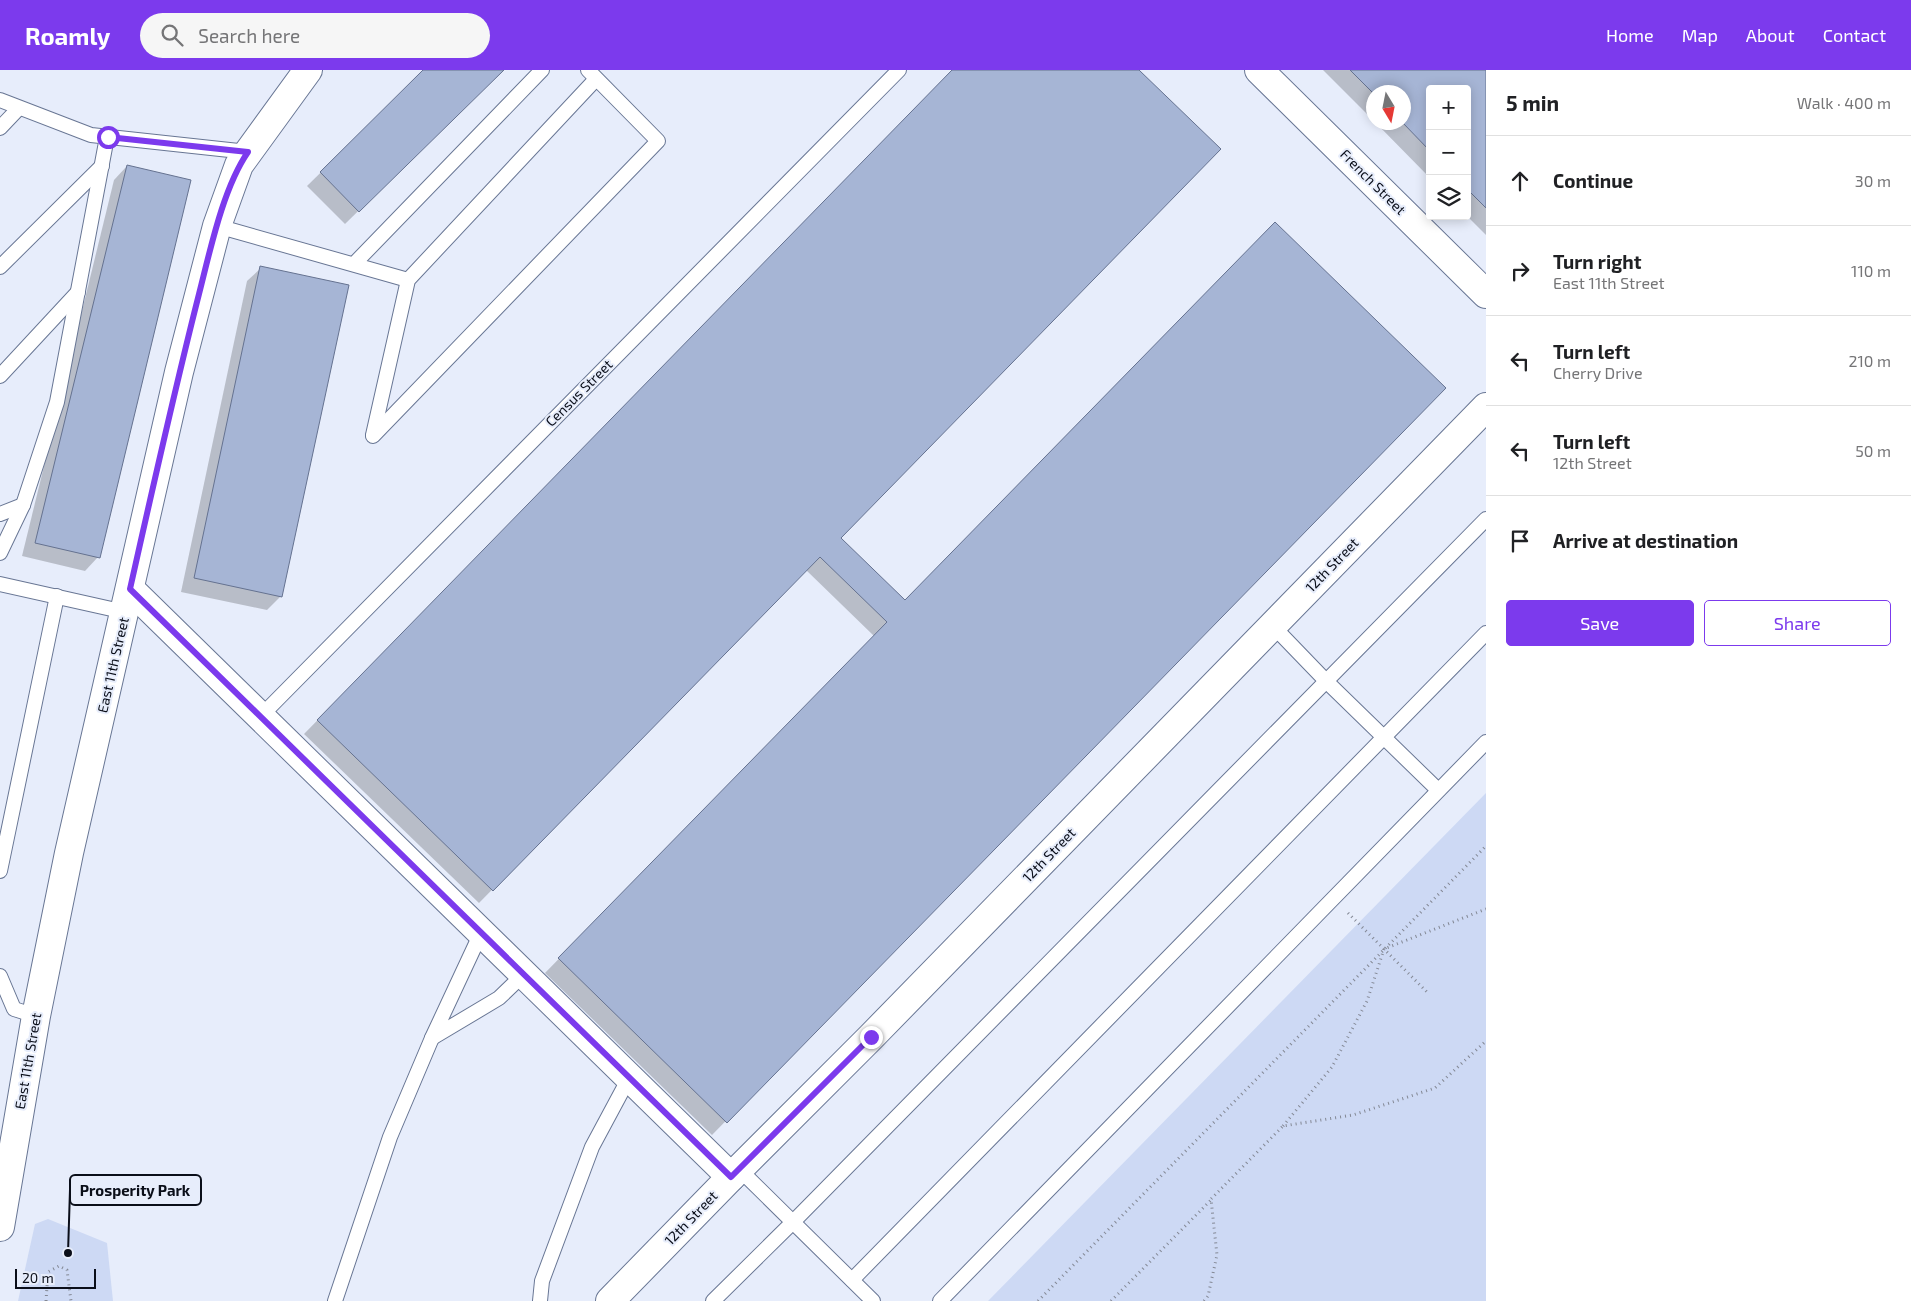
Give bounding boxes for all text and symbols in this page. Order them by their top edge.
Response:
search box [140,13,490,58]
text: Roamly [25,21,110,50]
icon: search [158,21,186,49]
text: Search here [198,24,300,47]
text: Home [1606,24,1654,46]
text: Map [1682,24,1718,46]
text: About [1746,24,1795,46]
text: Contact [1823,24,1886,46]
north arrow [1366,85,1411,130]
map controls [1426,85,1471,220]
button: + [1426,85,1471,130]
text: 5 min [1506,90,1559,115]
text: Walk · 400 m [1797,93,1891,112]
route start [97,126,120,149]
button: − [1426,130,1471,175]
street label: French Street [1337,145,1410,218]
icon: ahead [1506,167,1534,195]
text: Continue [1553,169,1633,192]
text: 30 m [1855,171,1891,190]
button: layers [1426,175,1471,220]
text: Turn right [1553,250,1641,273]
icon: right [1506,257,1534,285]
text: 110 m [1851,261,1891,280]
text: East 11th Street [1553,273,1665,292]
text: Turn left [1553,340,1630,363]
icon: left [1506,347,1534,375]
text: 210 m [1848,351,1891,370]
street label: Census Street [542,356,616,430]
text: Cherry Drive [1553,363,1643,382]
text: Turn left [1553,430,1630,453]
icon: left [1506,437,1534,465]
text: 50 m [1855,441,1891,460]
text: 12th Street [1553,453,1632,472]
icon: arrive [1506,527,1534,555]
text: Arrive at destination [1553,529,1738,552]
street label: 12th Street [1302,534,1362,595]
button: Save [1506,600,1694,646]
button: Share [1704,600,1891,646]
street label: East 11th Street [93,615,132,714]
street label: 12th Street [1019,824,1079,885]
street label: East 11th Street [11,1011,44,1111]
route end [860,1026,883,1049]
callout: Prosperity Park [70,1175,201,1205]
text: Prosperity Park [80,1181,191,1200]
street label: 12th Street [661,1187,721,1248]
scale bar [15,1266,96,1289]
text: 20 m [22,1269,54,1286]

